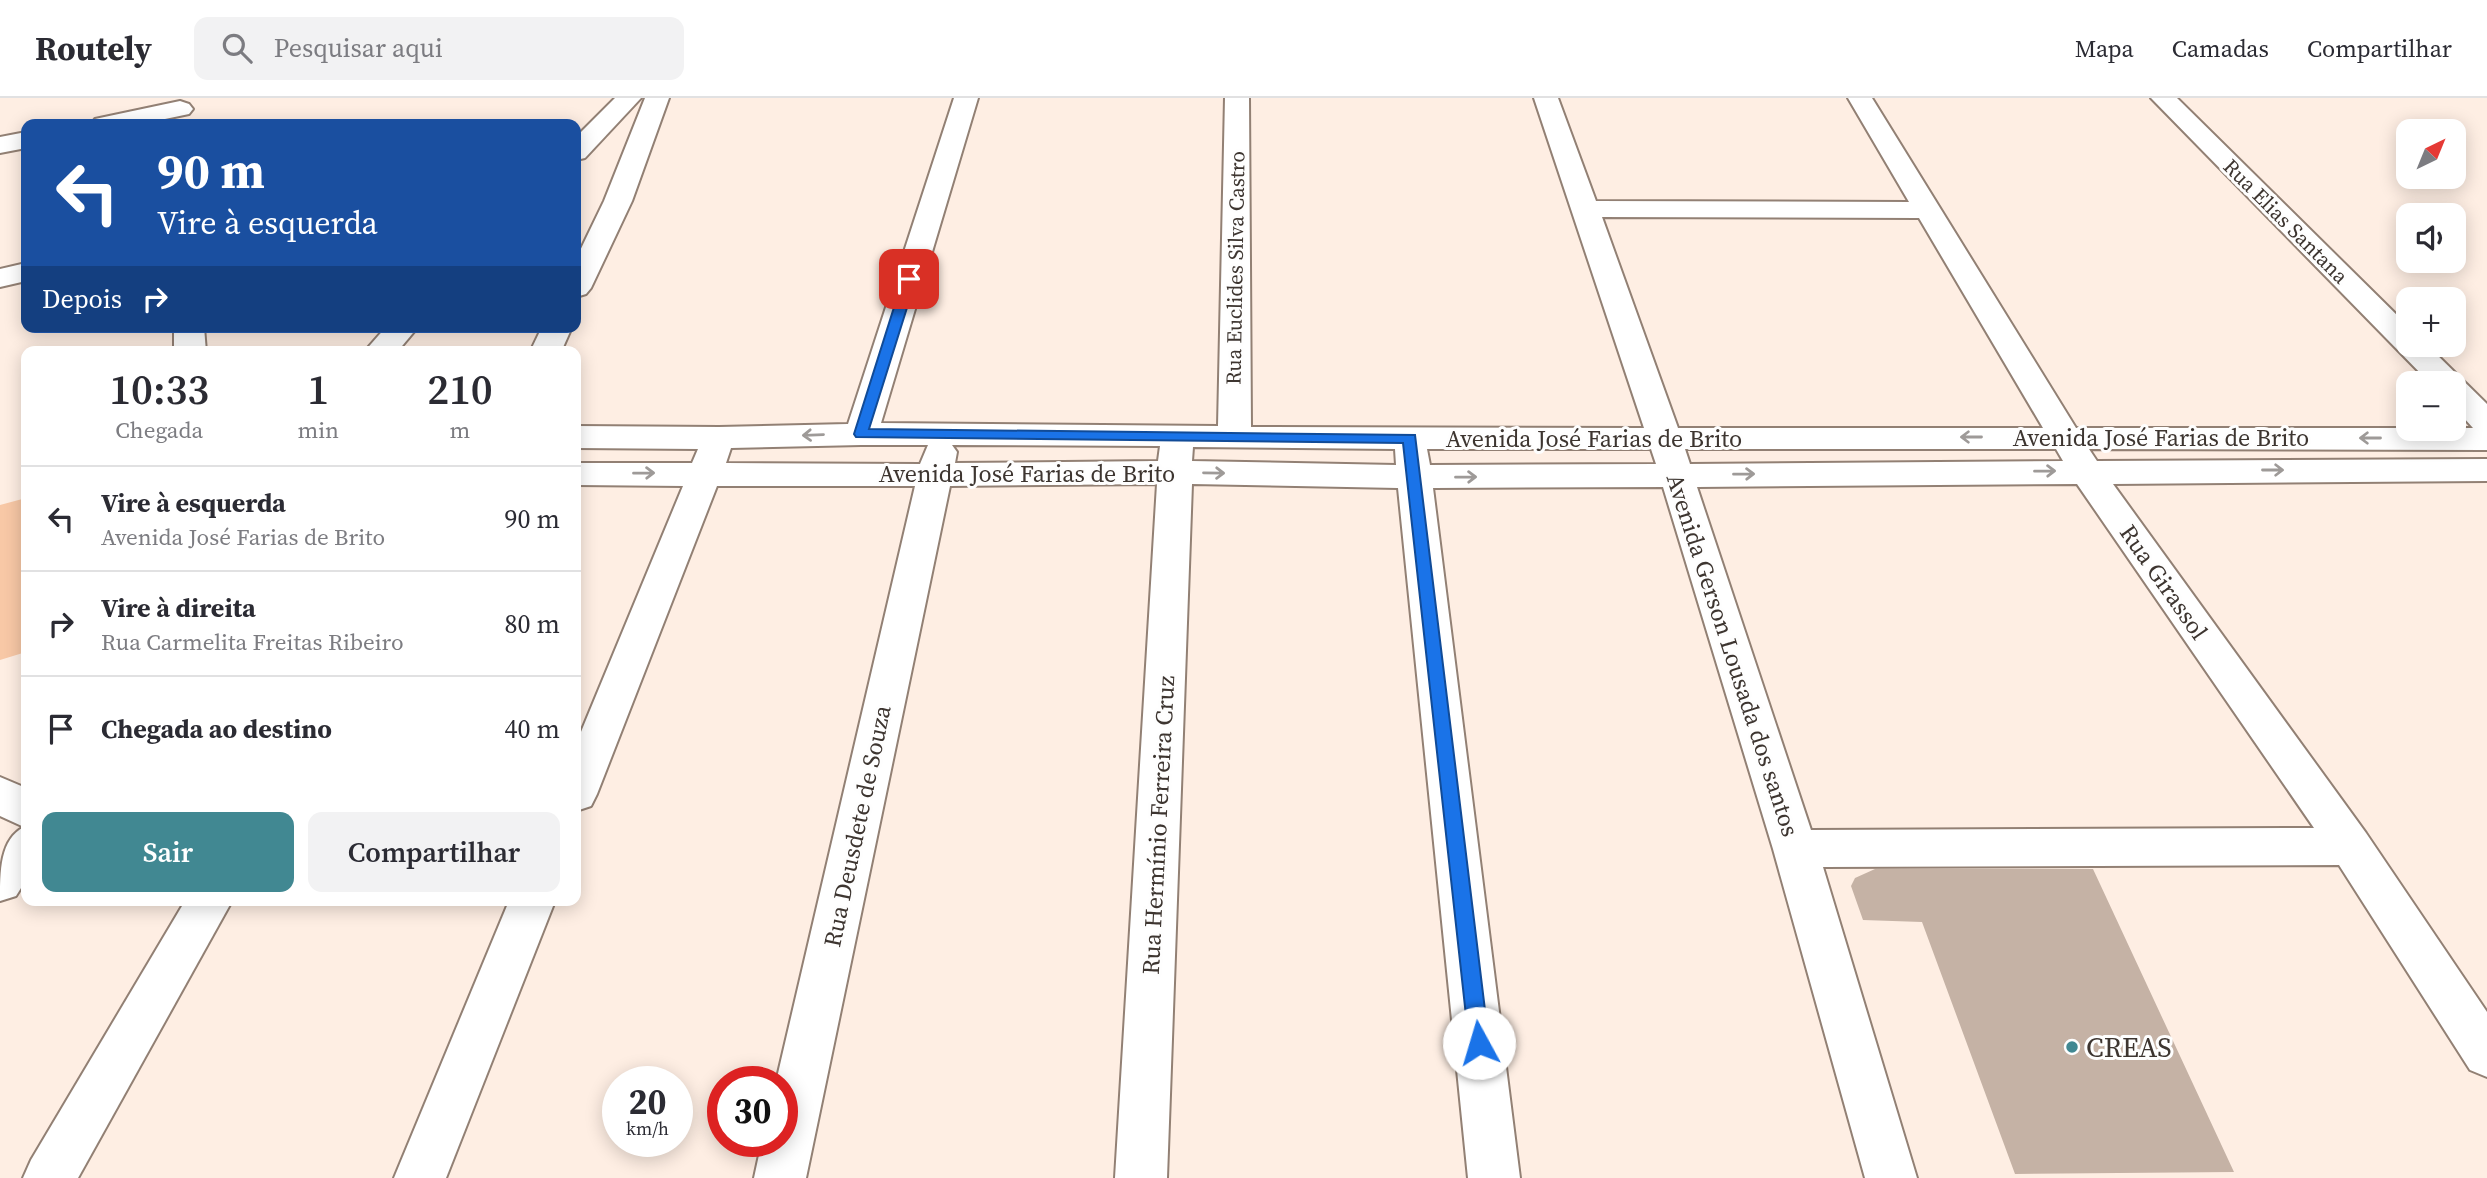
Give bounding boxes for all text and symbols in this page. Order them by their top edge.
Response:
search box [194,17,684,80]
text: Routely [35,26,152,71]
icon: search [218,29,256,67]
text: Pesquisar aqui [274,30,443,66]
text: Mapa [2075,32,2134,65]
text: Camadas [2172,32,2269,65]
text: Compartilhar [2307,32,2452,65]
north arrow [2396,119,2466,189]
map controls [2396,119,2466,441]
text: 90 m [157,137,265,204]
icon: left [42,147,133,238]
street label: Rua Euclides Silva Castro [1218,151,1252,385]
street label: Rua Elias Santana [2217,152,2355,290]
text: Vire à esquerda [157,201,378,245]
button: sound [2396,203,2466,273]
pin [879,249,939,309]
icon: arrive [890,260,928,298]
icon: right [136,280,174,318]
text: Depois [42,281,122,317]
button: + [2396,287,2466,357]
text: 10:33 [109,360,209,418]
text: 1 [307,360,329,418]
text: 210 [427,360,493,418]
button: − [2396,371,2466,441]
text: Chegada [115,414,203,446]
text: min [297,414,339,446]
text: m [450,414,470,446]
street label: Avenida José Farias de Brito [2013,421,2309,454]
street label: Avenida José Farias de Brito [1446,422,1742,455]
one-way arrow [802,428,825,442]
one-way arrow [1960,430,1983,444]
one-way arrow [2359,431,2382,445]
street label: Avenida José Farias de Brito [879,457,1175,490]
one-way arrow [2261,463,2284,477]
one-way arrow [2034,464,2057,478]
one-way arrow [632,466,655,480]
one-way arrow [1203,466,1226,480]
one-way arrow [1733,467,1756,481]
street label: Avenida Gerson Lousada dos santos [1659,469,1807,841]
one-way arrow [1455,470,1478,484]
text: Vire à esquerda [101,485,286,521]
icon: left [42,500,80,538]
text: 90 m [505,501,560,537]
street label: Rua Girassol [2112,518,2216,646]
text: Avenida José Farias de Brito [101,521,385,553]
text: Vire à direita [101,590,256,626]
icon: right [42,605,80,643]
text: 80 m [505,606,560,642]
text: Rua Carmelita Freitas Ribeiro [101,626,404,658]
street label: Rua Hermínio Ferreira Cruz [1134,674,1182,976]
street label: Rua Deusdete de Souza [815,701,899,950]
icon: arrive [42,710,80,748]
text: Chegada ao destino [101,711,332,747]
text: 40 m [505,711,560,747]
button: Sair [42,812,294,892]
button: Compartilhar [308,812,560,892]
position arrow [1442,1006,1516,1080]
place label: CREAS [2086,1028,2172,1066]
marker: CREAS [2064,1039,2080,1055]
speed limit sign: 30 [707,1066,798,1157]
text: 20 [629,1078,666,1126]
text: km/h [626,1116,669,1141]

